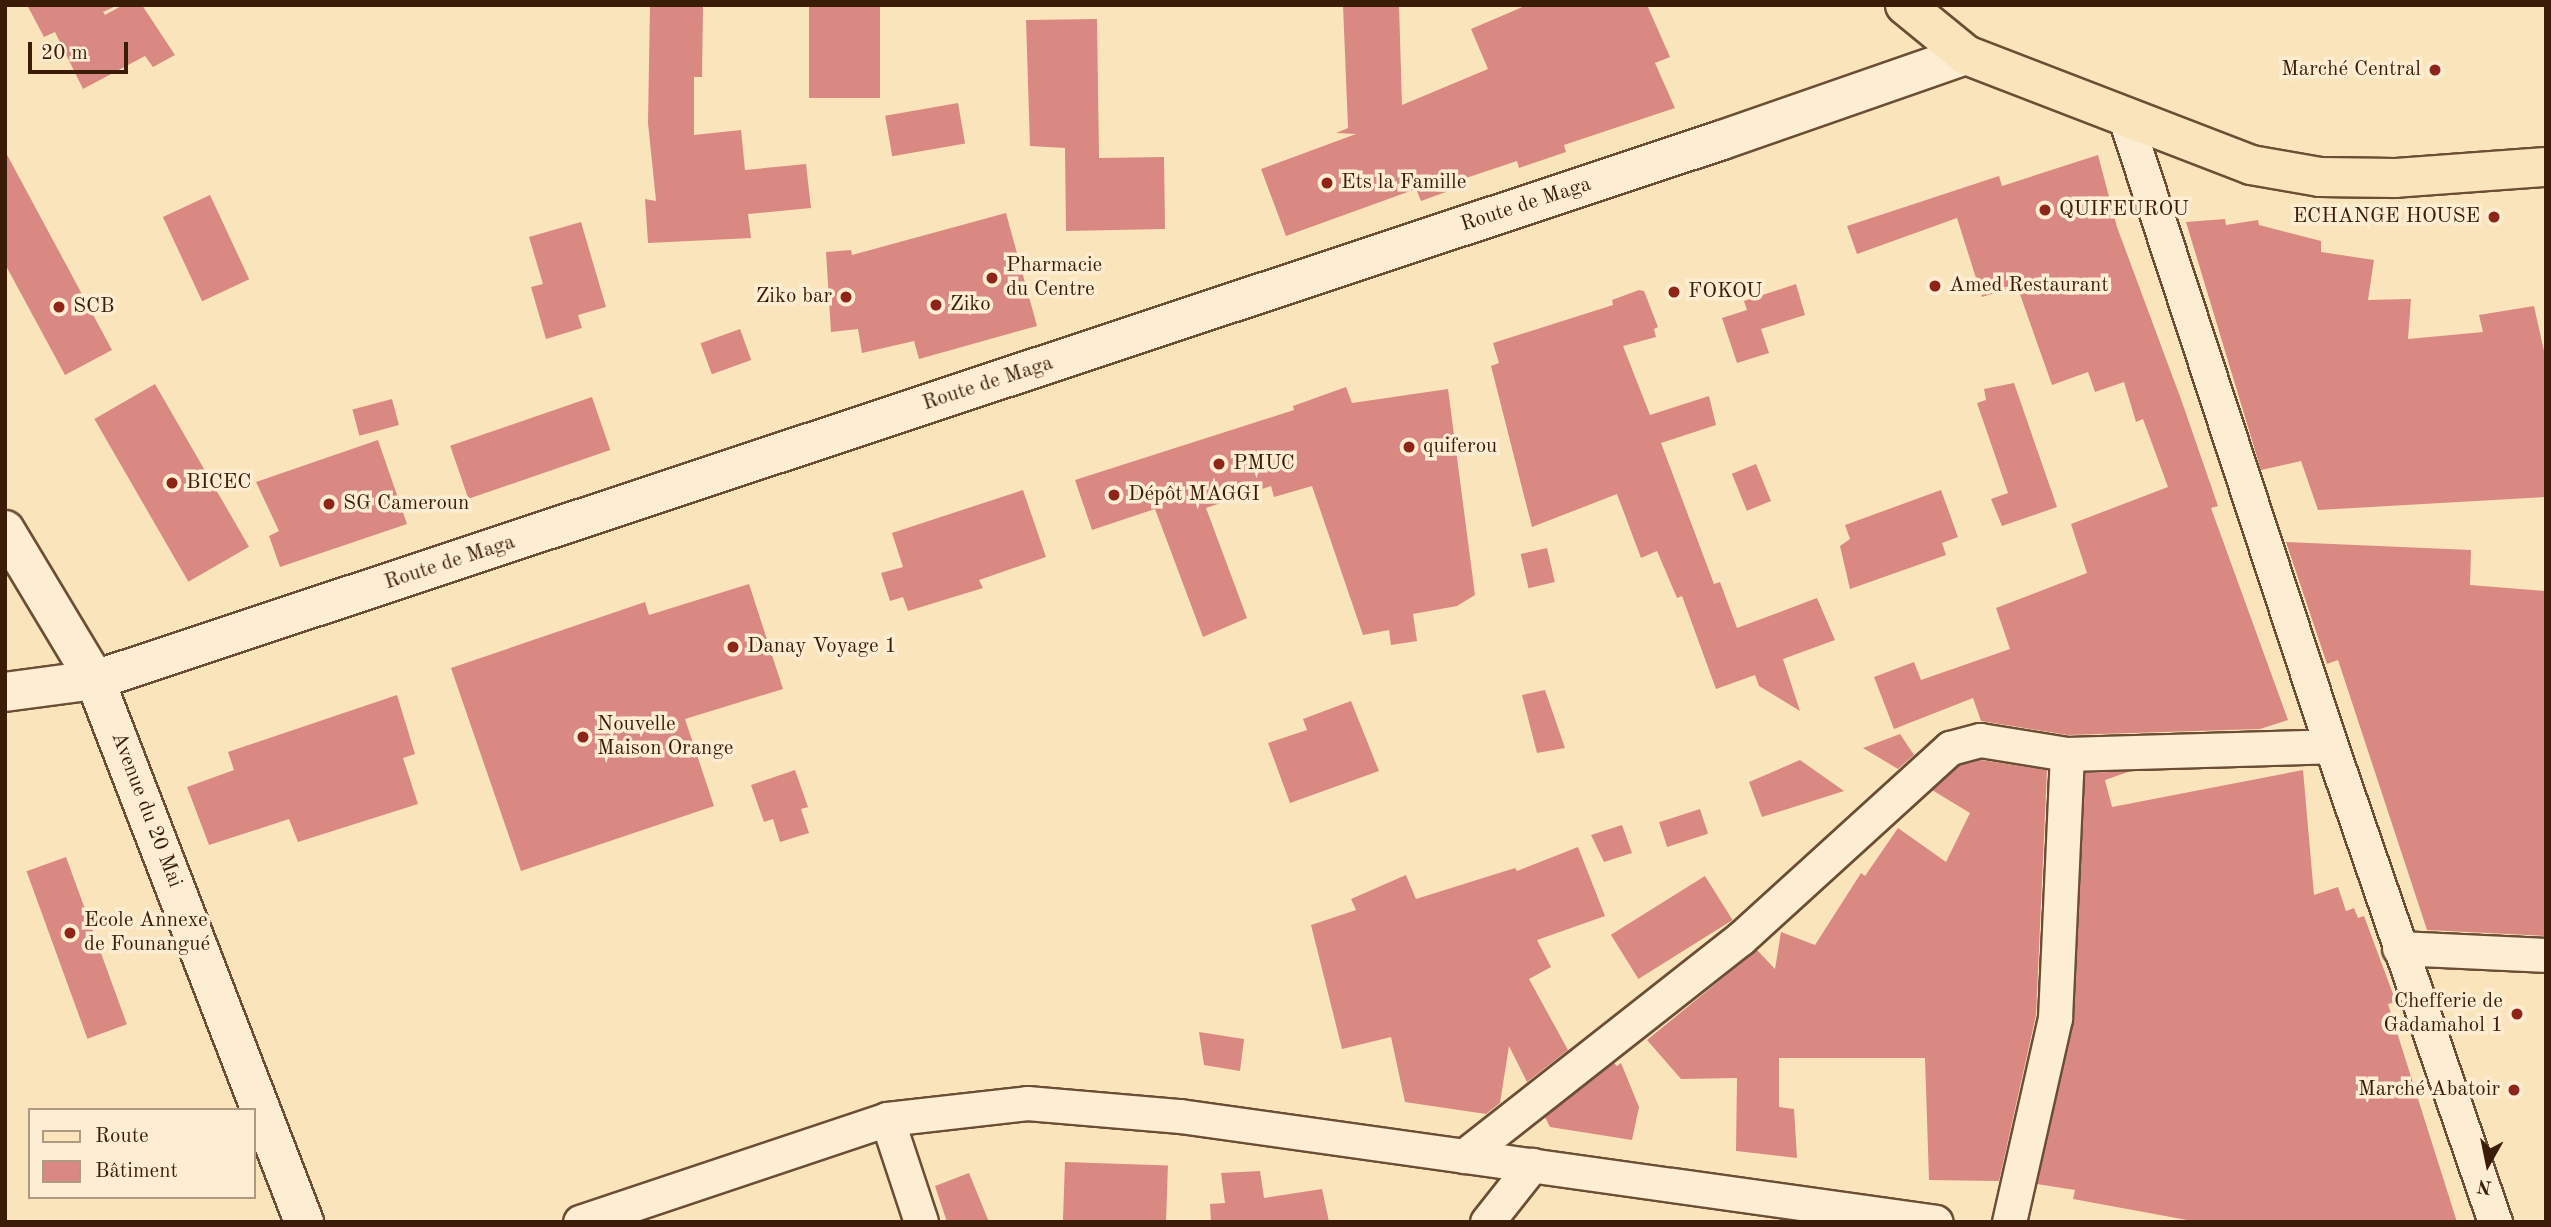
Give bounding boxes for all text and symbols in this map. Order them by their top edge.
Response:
scale bar [32,28,131,72]
text: 20 m [41,43,88,64]
place label: Marché Central [2281,57,2421,83]
marker: Marché Central [2427,62,2443,78]
place label: Ets la Famille [1341,170,1466,196]
street label: Route de Maga [1458,172,1594,238]
marker: Ets la Famille [1319,175,1335,191]
place label: QUIFEUROU [2059,197,2189,223]
marker: QUIFEUROU [2037,202,2053,218]
place label: ECHANGE HOUSE [2293,204,2480,230]
marker: ECHANGE HOUSE [2486,209,2502,225]
place label: Pharmacie du Centre [1006,253,1102,303]
marker: Pharmacie du Centre [984,270,1000,286]
place label: Amed Restaurant [1949,273,2109,299]
marker: Amed Restaurant [1927,278,1943,294]
place label: FOKOU [1688,279,1762,305]
place label: Ziko bar [756,284,832,310]
marker: FOKOU [1666,284,1682,300]
marker: Ziko bar [838,289,854,305]
place label: Ziko [950,292,991,318]
place label: SCB [73,294,115,320]
marker: Ziko [928,297,944,313]
marker: SCB [51,299,67,315]
street label: Route de Maga [920,351,1056,417]
place label: quiferou [1423,434,1497,460]
marker: quiferou [1401,439,1417,455]
place label: PMUC [1233,451,1295,477]
marker: PMUC [1211,456,1227,472]
place label: BICEC [186,470,251,496]
marker: BICEC [164,475,180,491]
place label: Dépôt MAGGI [1128,482,1260,508]
marker: Dépôt MAGGI [1106,487,1122,503]
place label: SG Cameroun [343,491,469,517]
marker: SG Cameroun [321,496,337,512]
street label: Route de Maga [382,530,518,596]
place label: Danay Voyage 1 [747,634,897,660]
marker: Danay Voyage 1 [725,639,741,655]
place label: Nouvelle Maison Orange [597,712,733,762]
street label: Avenue du 20 Mai [105,729,187,891]
marker: Nouvelle Maison Orange [575,729,591,745]
place label: Ecole Annexe de Founangué [84,908,210,958]
marker: Ecole Annexe de Founangué [62,925,78,941]
place label: Chefferie de Gadamahol 1 [2384,989,2503,1039]
marker: Chefferie de Gadamahol 1 [2509,1006,2525,1022]
place label: Marché Abatoir [2358,1077,2500,1103]
marker: Marché Abatoir [2506,1082,2522,1098]
legend [28,1108,256,1199]
text: Route [95,1126,149,1147]
north arrow [2453,1129,2523,1199]
text: Bâtiment [95,1161,178,1182]
text: N [2476,1175,2493,1196]

